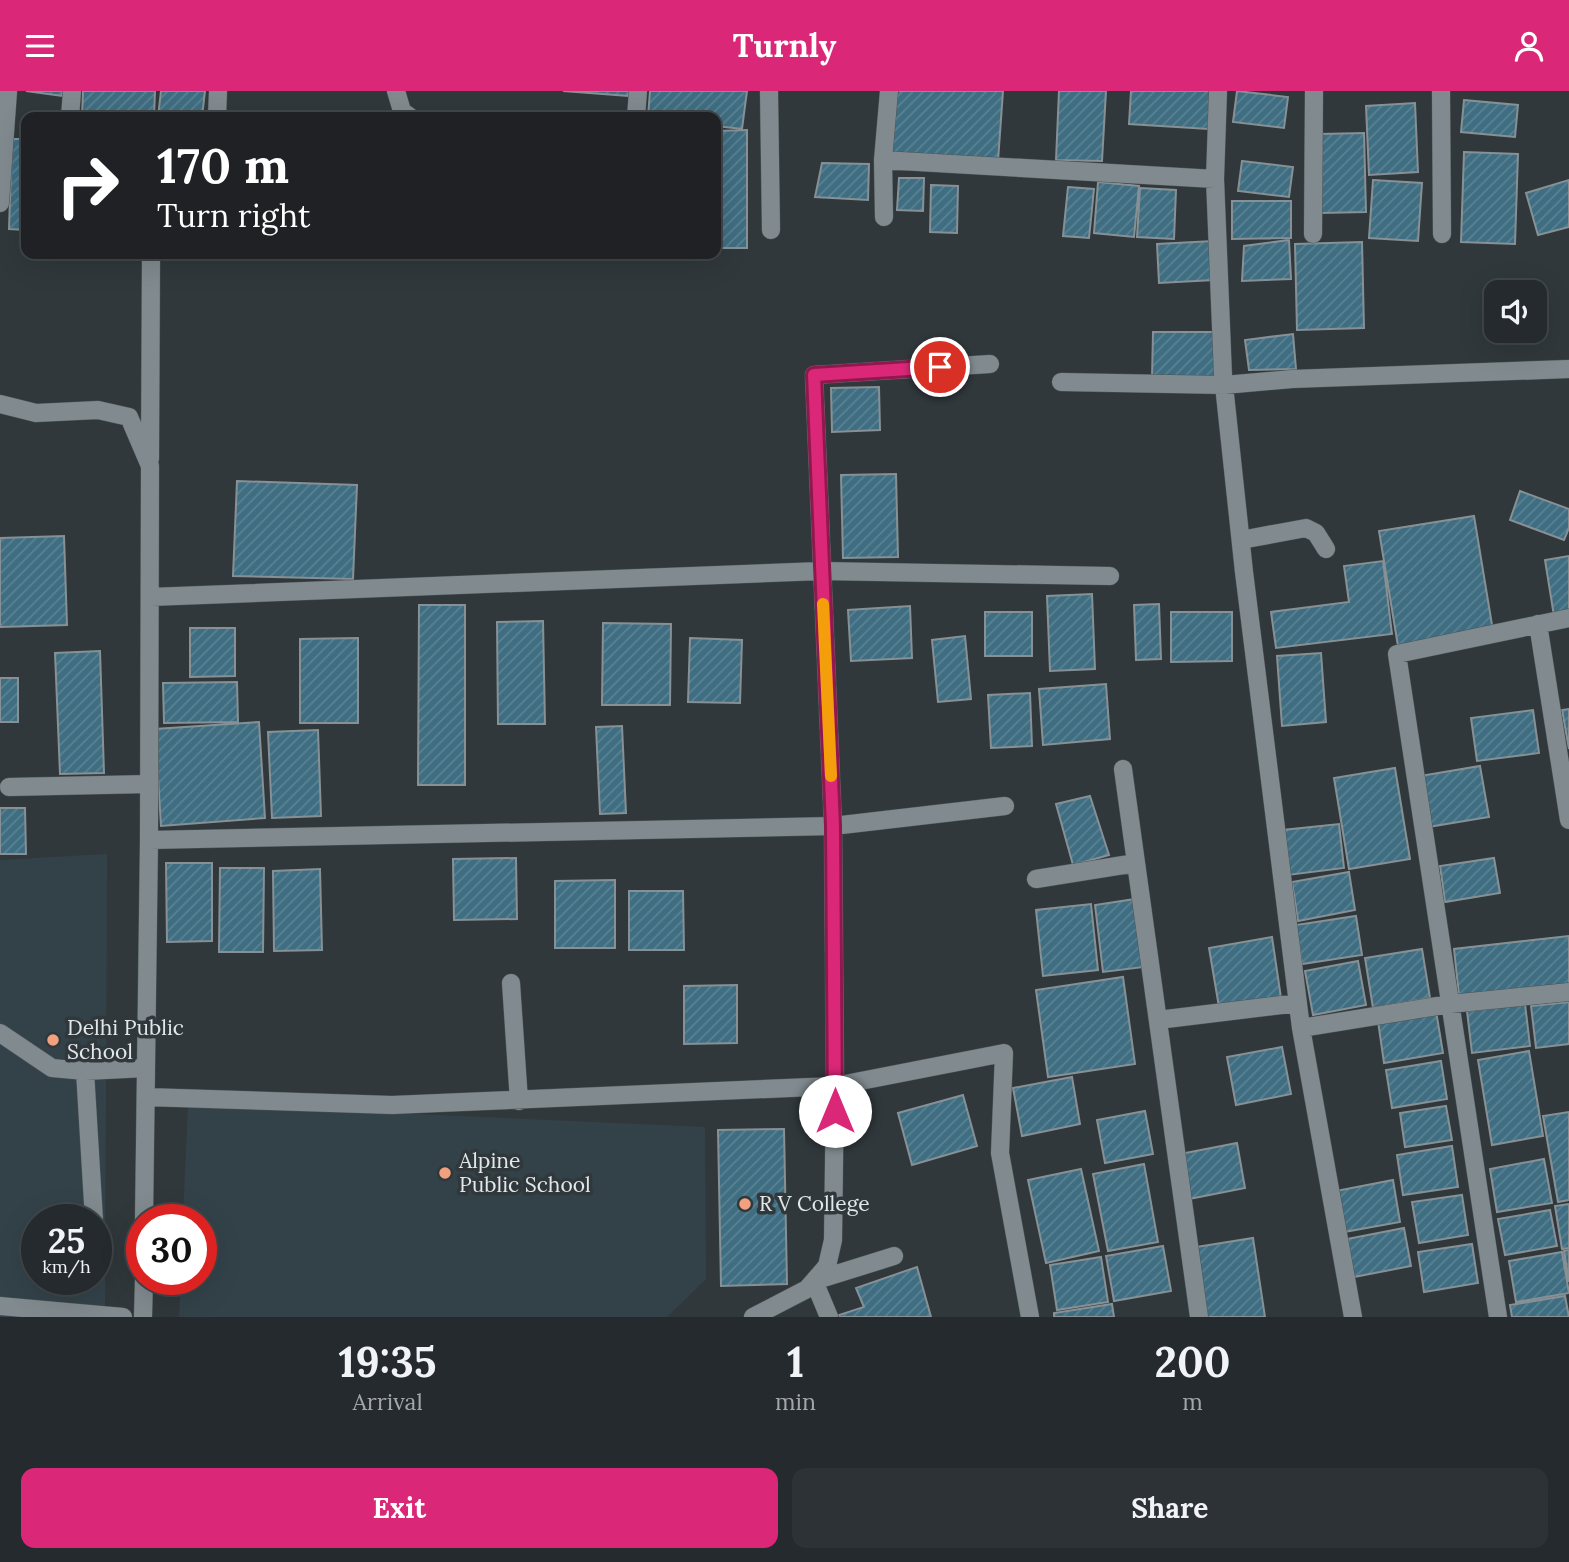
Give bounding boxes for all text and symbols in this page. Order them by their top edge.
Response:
text: Turnly [733,25,836,66]
icon: menu [21,27,59,65]
icon: person [1510,27,1548,65]
text: 170 m [157,134,289,196]
icon: right [42,140,133,231]
text: Turn right [157,195,310,236]
map controls [1484,280,1547,343]
button: sound [1484,280,1547,343]
pin [910,337,970,397]
icon: arrive [921,348,959,386]
place label: Delhi Public School [67,1014,184,1065]
marker: Delhi Public School [45,1032,61,1048]
position arrow [798,1074,872,1148]
place label: Alpine Public School [458,1147,591,1198]
marker: Alpine Public School [437,1165,453,1181]
place label: R V College [759,1190,870,1217]
marker: R V College [737,1196,753,1212]
speed limit sign: 30 [126,1204,217,1295]
text: 25 [48,1218,85,1263]
text: km/h [42,1255,91,1278]
text: 19:35 [339,1335,437,1389]
text: 1 [787,1335,804,1389]
text: 200 [1155,1335,1230,1389]
text: Arrival [352,1387,423,1416]
text: min [775,1387,816,1416]
text: m [1182,1387,1203,1416]
button: Exit [21,1468,778,1548]
button: Share [792,1468,1548,1548]

